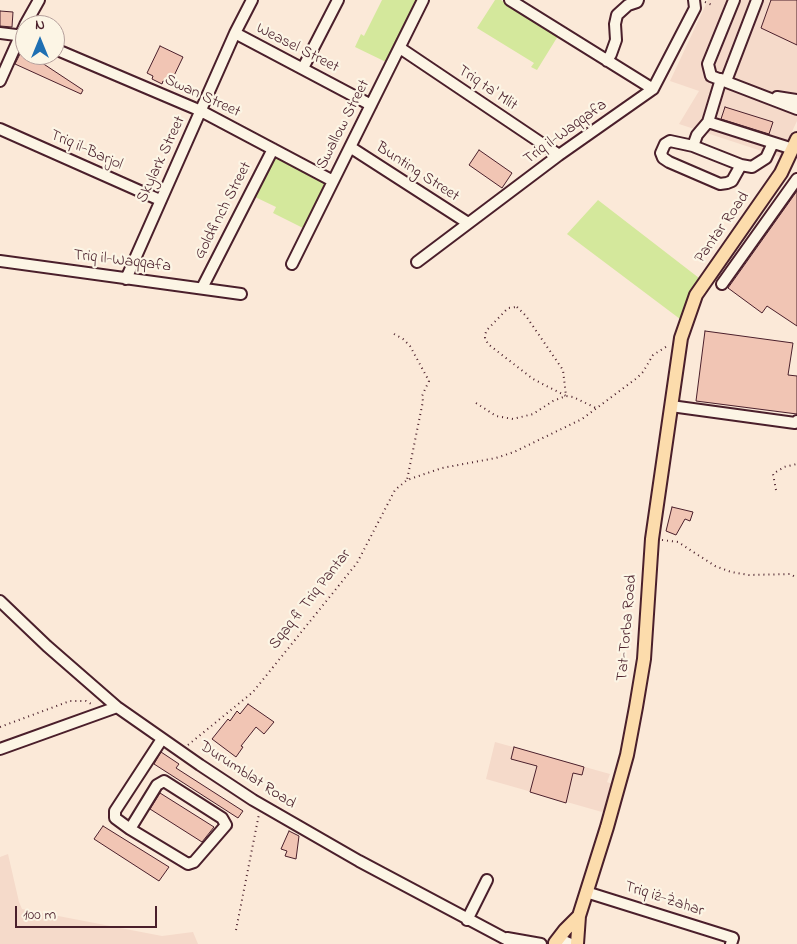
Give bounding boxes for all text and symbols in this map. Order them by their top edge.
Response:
north arrow [15,15,65,65]
text: N [35,15,45,36]
street label: Weasel Street [252,20,342,78]
street label: Triq ta' Mlit [453,62,521,116]
street label: Swan Street [161,71,243,123]
street label: Swallow Street [313,77,375,173]
street label: Triq il-Waqqafa [521,96,611,170]
street label: Skylark Street [133,113,191,207]
street label: Triq il-Barjol [47,127,125,175]
street label: Bunting Street [372,139,462,207]
street label: Goldfinch Street [191,159,257,263]
street label: Pantar Road [691,189,755,267]
street label: Triq il-Waqqafa [72,246,172,278]
street label: Sqaq fi Triq Pantar [266,546,356,654]
street label: Tat-Torba Road [614,574,642,682]
street label: Durumblat Road [195,738,299,814]
street label: Triq iż-Żahar [622,878,706,922]
scale bar [18,896,160,928]
text: 100 m [23,904,56,926]

